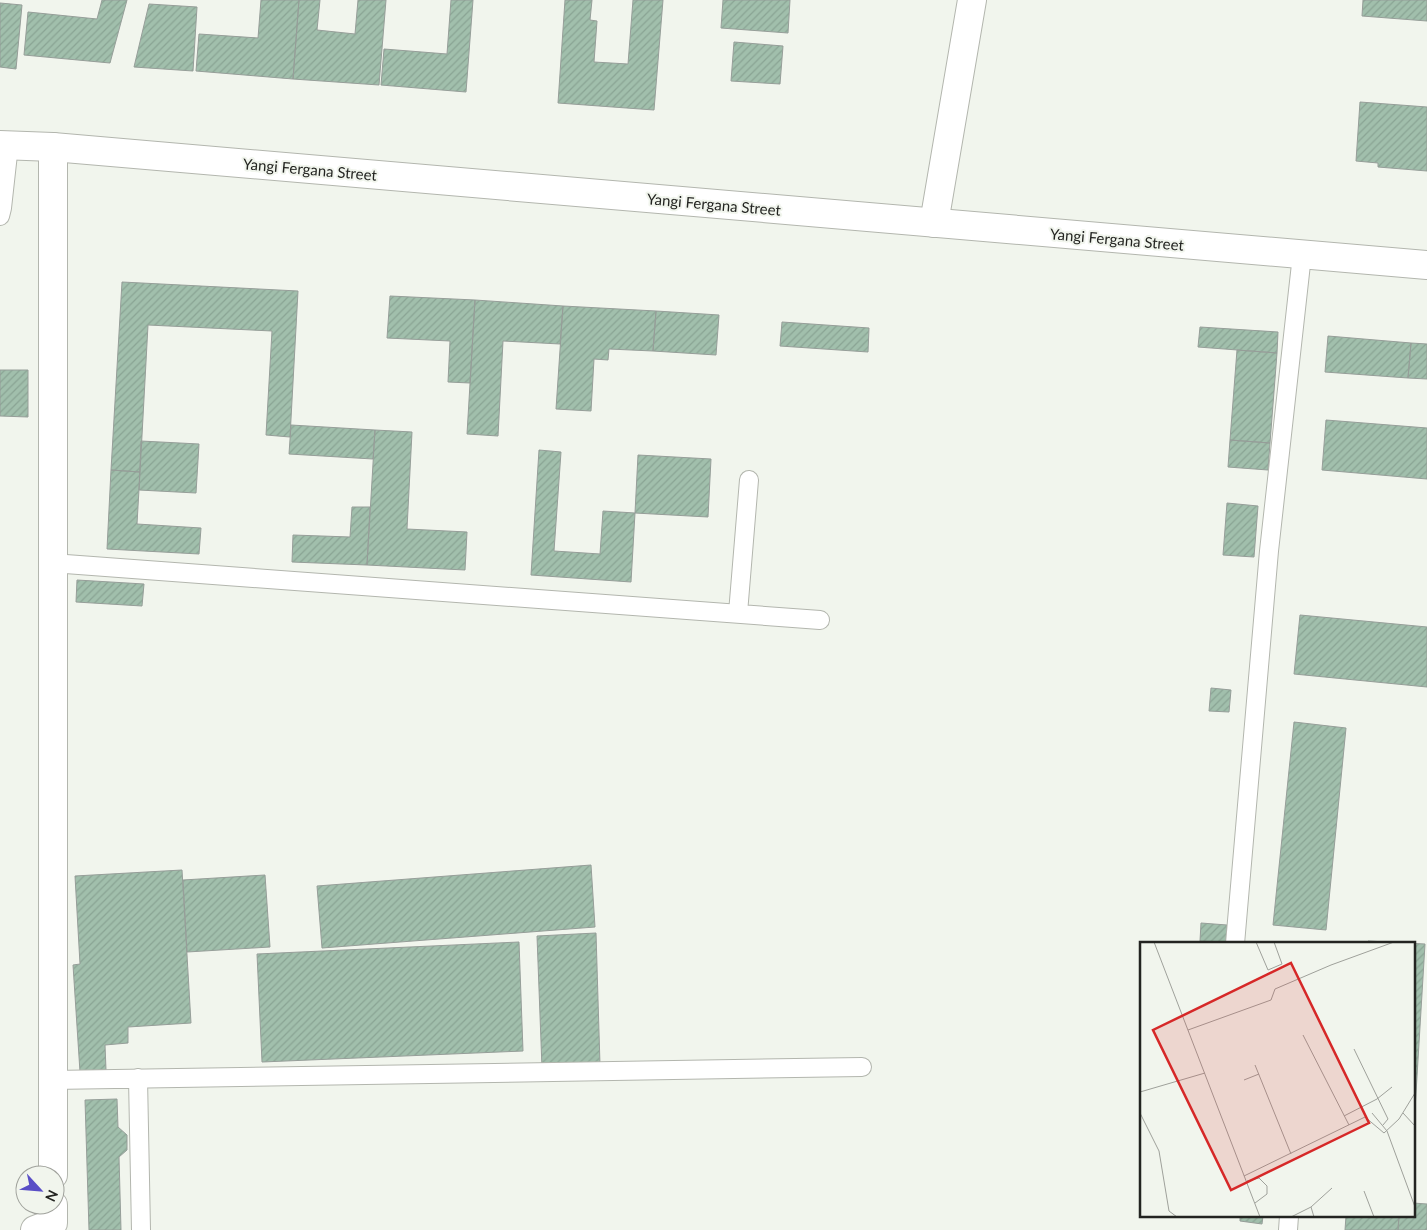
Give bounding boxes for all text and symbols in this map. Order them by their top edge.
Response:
street label: Yangi Fergana Street [242,154,378,184]
street label: Yangi Fergana Street [646,189,782,219]
street label: Yangi Fergana Street [1049,224,1185,254]
inset map [1140,942,1414,1218]
north arrow [15,1165,65,1215]
text: N [42,1187,62,1204]

